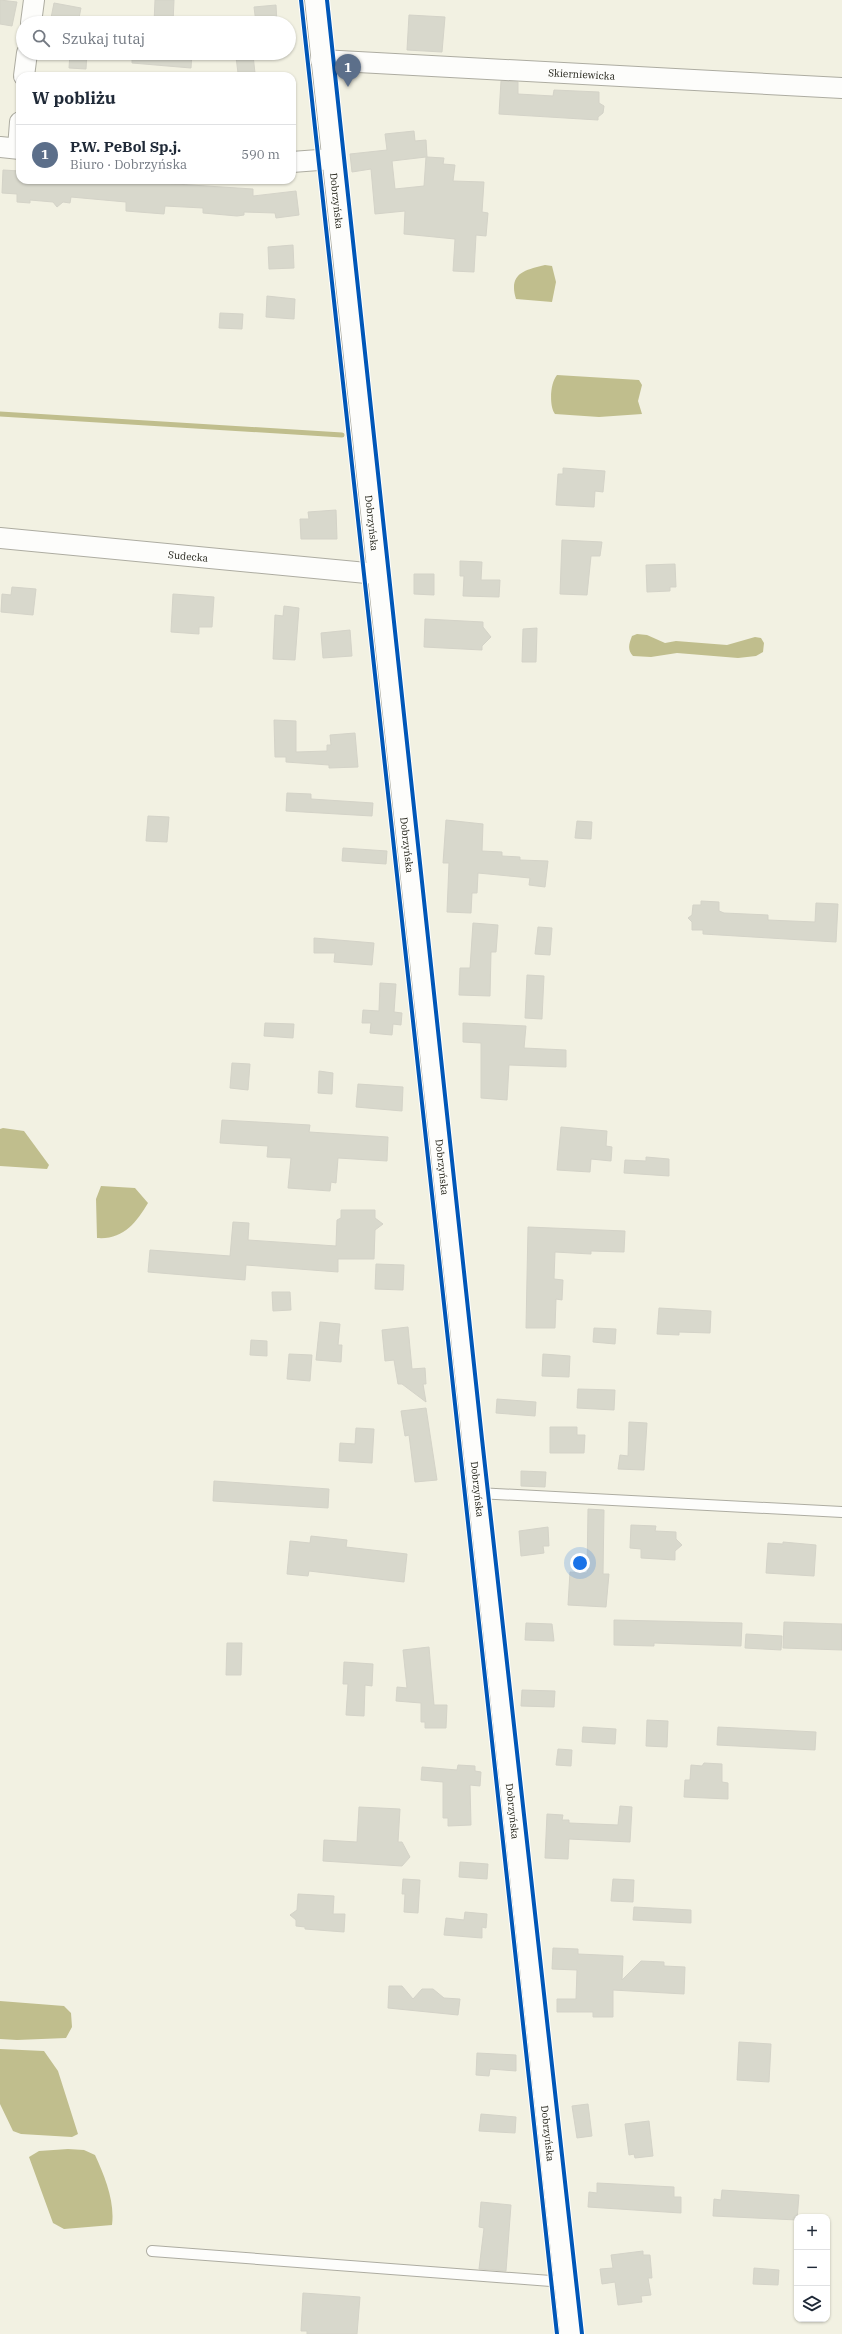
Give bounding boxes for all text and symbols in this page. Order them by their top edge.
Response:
search box [16,16,296,60]
icon: search [30,27,52,49]
text: Szukaj tutaj [62,29,145,48]
pin: 1 [335,54,361,87]
street label: Skierniewicka [548,66,616,82]
text: W pobliżu [32,87,116,109]
text: P.W. PeBol Sp.j. [70,137,181,156]
text: 1 [41,146,49,163]
text: 590 m [241,146,280,163]
text: Biuro · Dobrzyńska [70,156,187,173]
street label: Dobrzyńska [327,172,347,230]
street label: Dobrzyńska [363,494,382,552]
street label: Sudecka [168,548,209,564]
street label: Dobrzyńska [398,816,417,874]
street label: Dobrzyńska [433,1138,452,1196]
street label: Dobrzyńska [468,1461,487,1518]
your location [570,1553,590,1573]
street label: Dobrzyńska [503,1783,522,1840]
street label: Dobrzyńska [539,2105,558,2162]
map controls [794,2214,830,2322]
button: + [794,2214,830,2250]
button: − [794,2250,830,2286]
button: layers [794,2286,830,2322]

